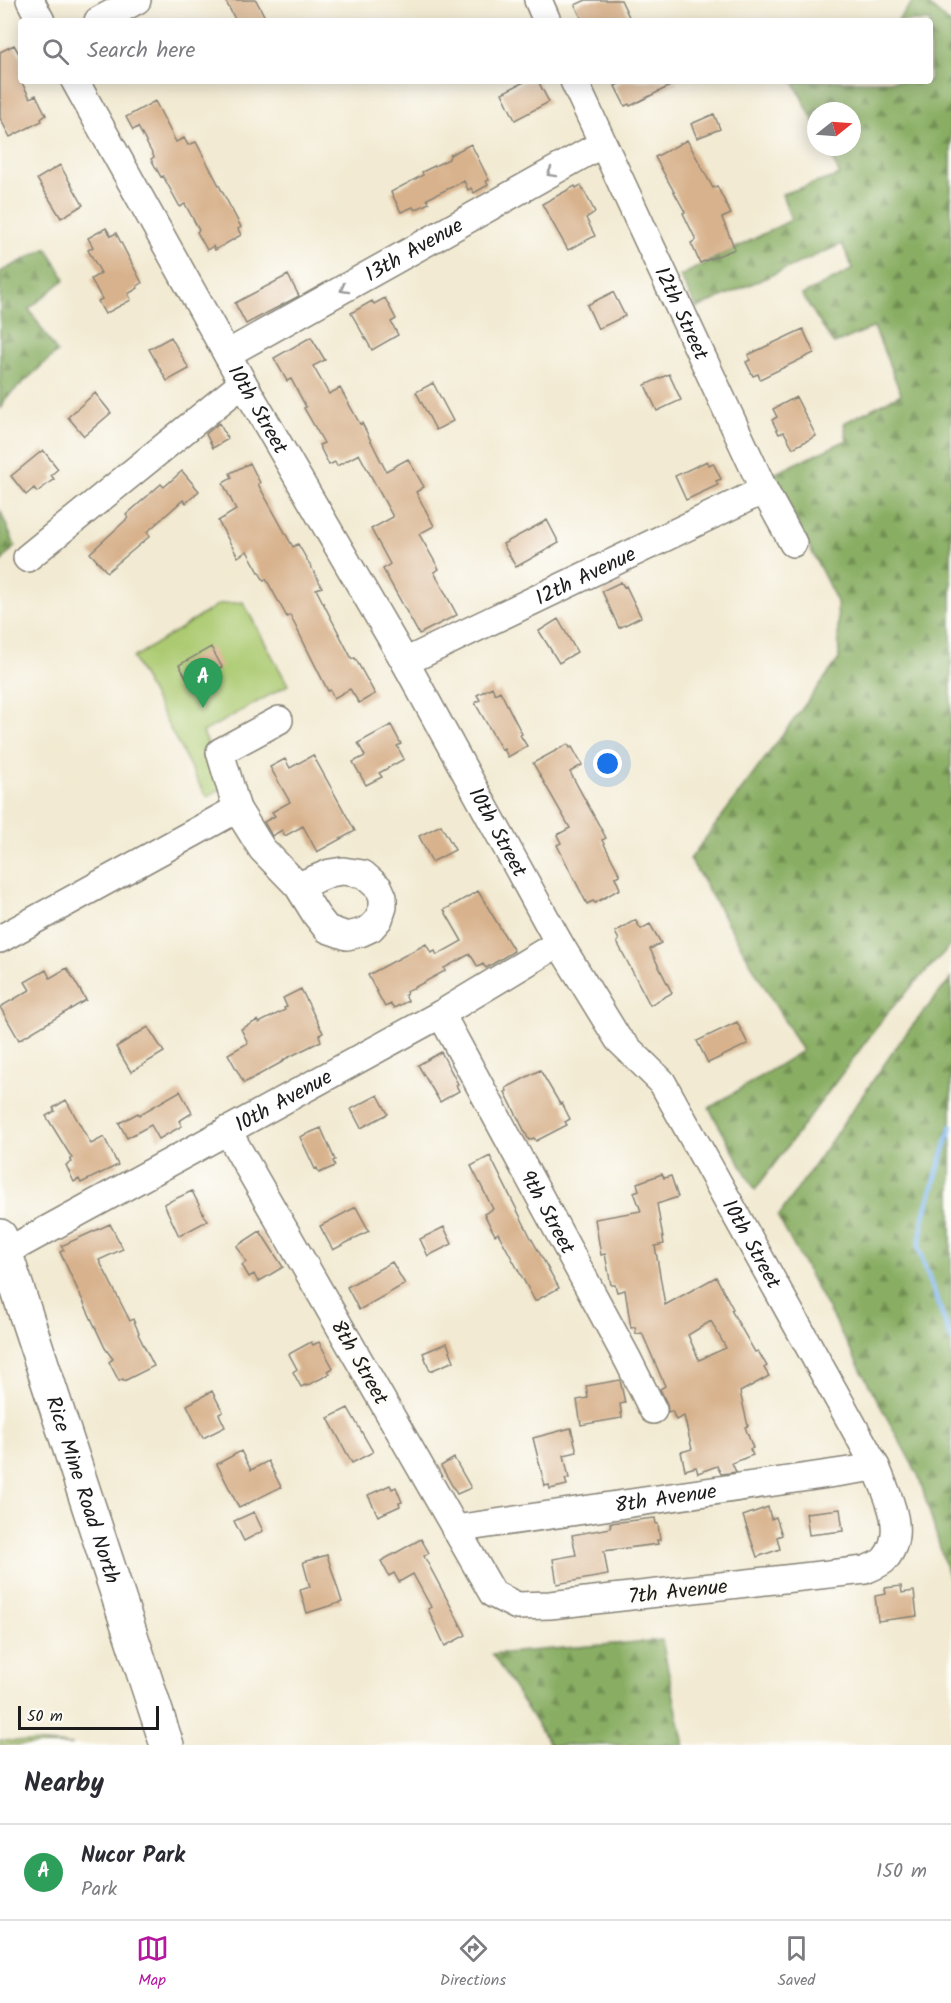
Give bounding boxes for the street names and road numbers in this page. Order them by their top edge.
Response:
street label: 13th Avenue [359,210,470,292]
street label: 12th Street [644,262,717,367]
street label: 10th Street [218,359,296,462]
street label: 12th Avenue [530,538,643,615]
street label: 10th Street [459,782,535,884]
street label: 10th Avenue [229,1061,339,1142]
street label: 9th Street [510,1165,583,1261]
street label: 10th Street [712,1194,789,1296]
street label: 8th Street [321,1314,397,1412]
street label: Rice Mine Road North [36,1392,128,1588]
street label: 8th Avenue [613,1476,720,1523]
street label: 7th Avenue [627,1571,730,1614]

